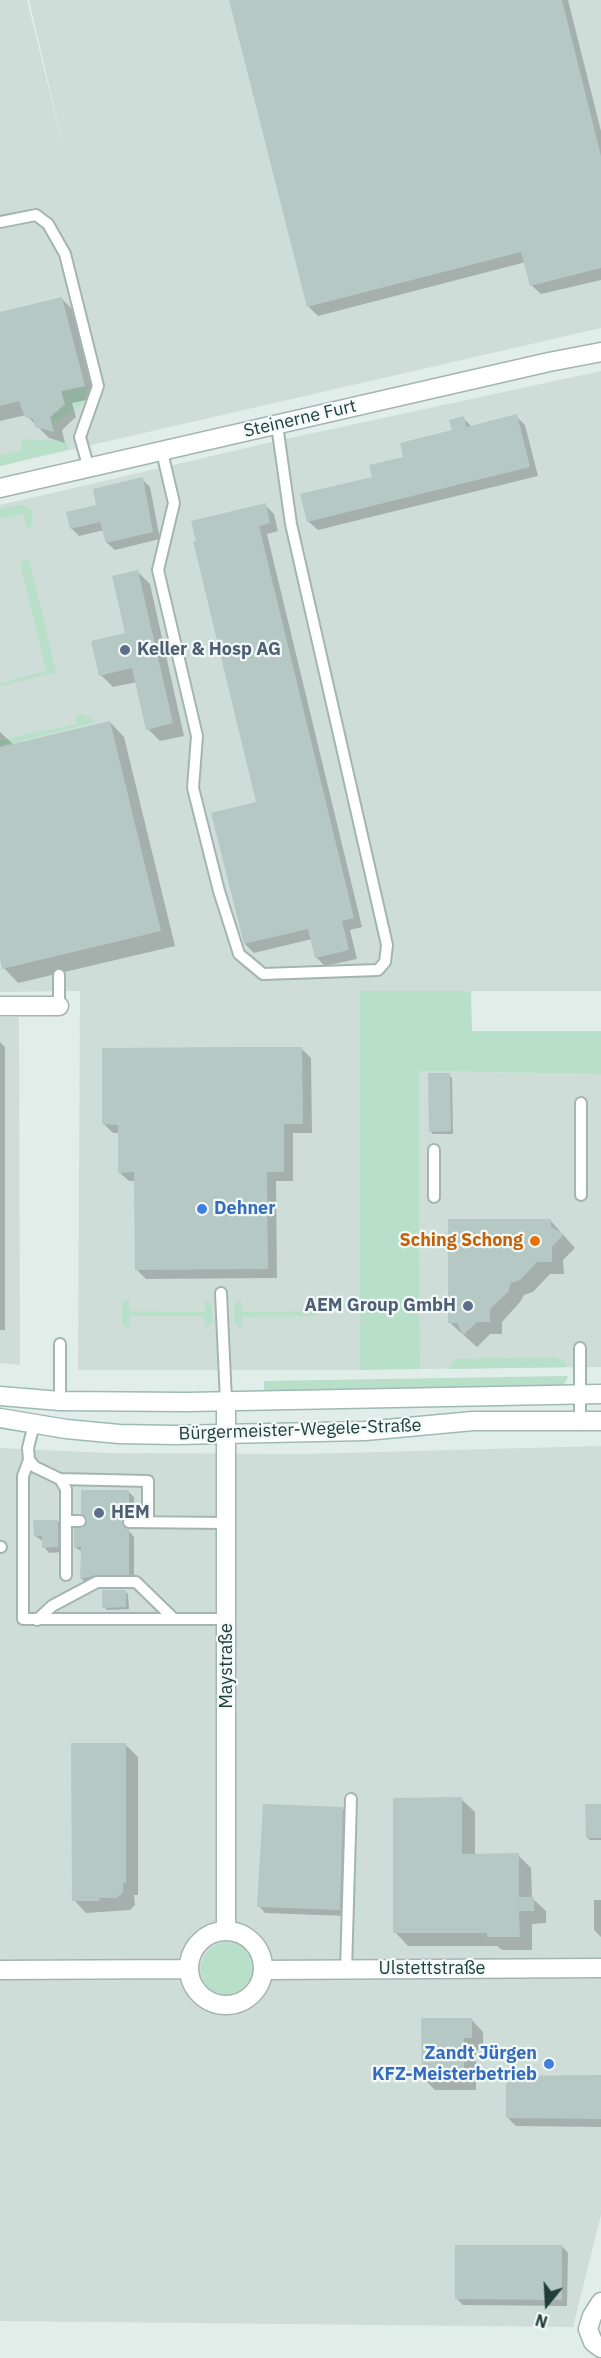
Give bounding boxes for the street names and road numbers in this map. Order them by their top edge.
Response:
street label: Steinerne Furt [242,396,358,442]
street label: Bürgermeister-Wegele-Straße [178,1415,422,1445]
street label: Maystraße [216,1623,238,1709]
street label: Ulstettstraße [379,1958,485,1980]

